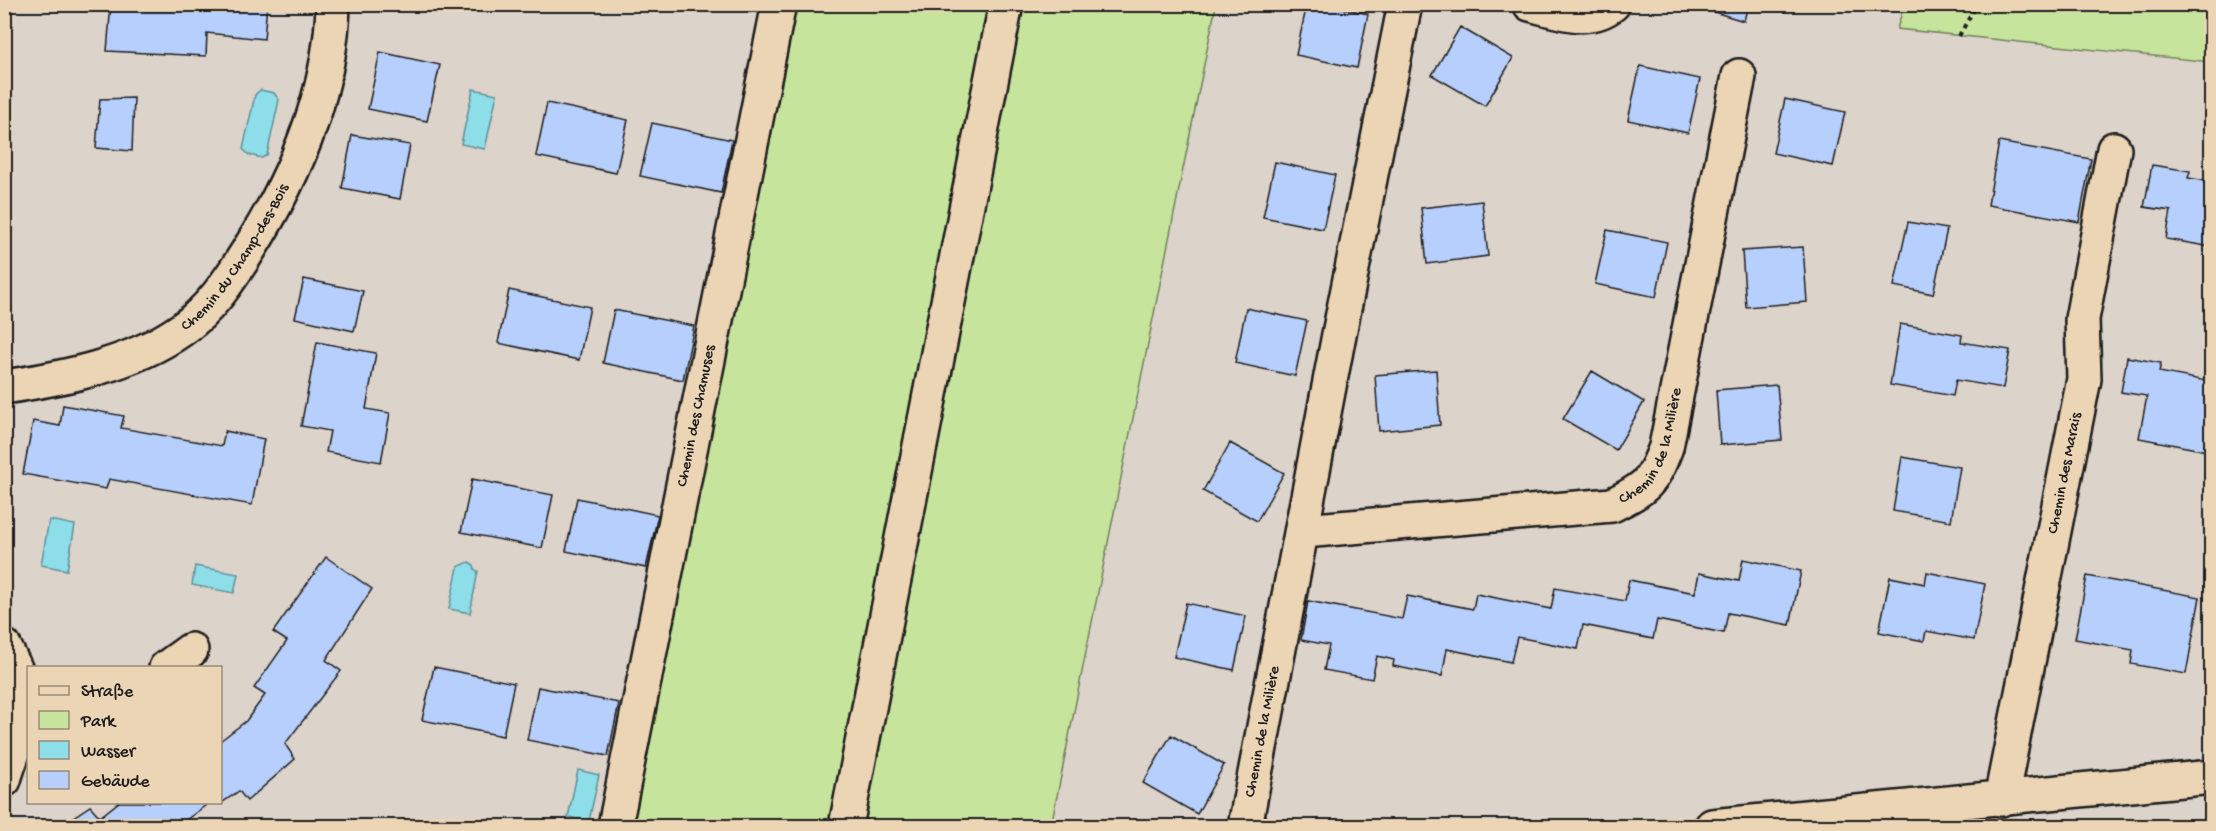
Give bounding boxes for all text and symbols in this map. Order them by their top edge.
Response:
street label: Chemin du Champ-des-Bois [178,180,294,336]
street label: Chemin des Chamuses [673,342,720,489]
street label: Chemin de la Milière [1616,386,1687,509]
street label: Chemin des Marais [2044,410,2087,535]
street label: Chemin de la Milière [1241,664,1285,799]
legend [27,666,222,804]
text: Straße [81,682,134,703]
text: Park [80,712,117,733]
text: Wasser [81,742,137,763]
text: Gebäude [81,772,150,793]

